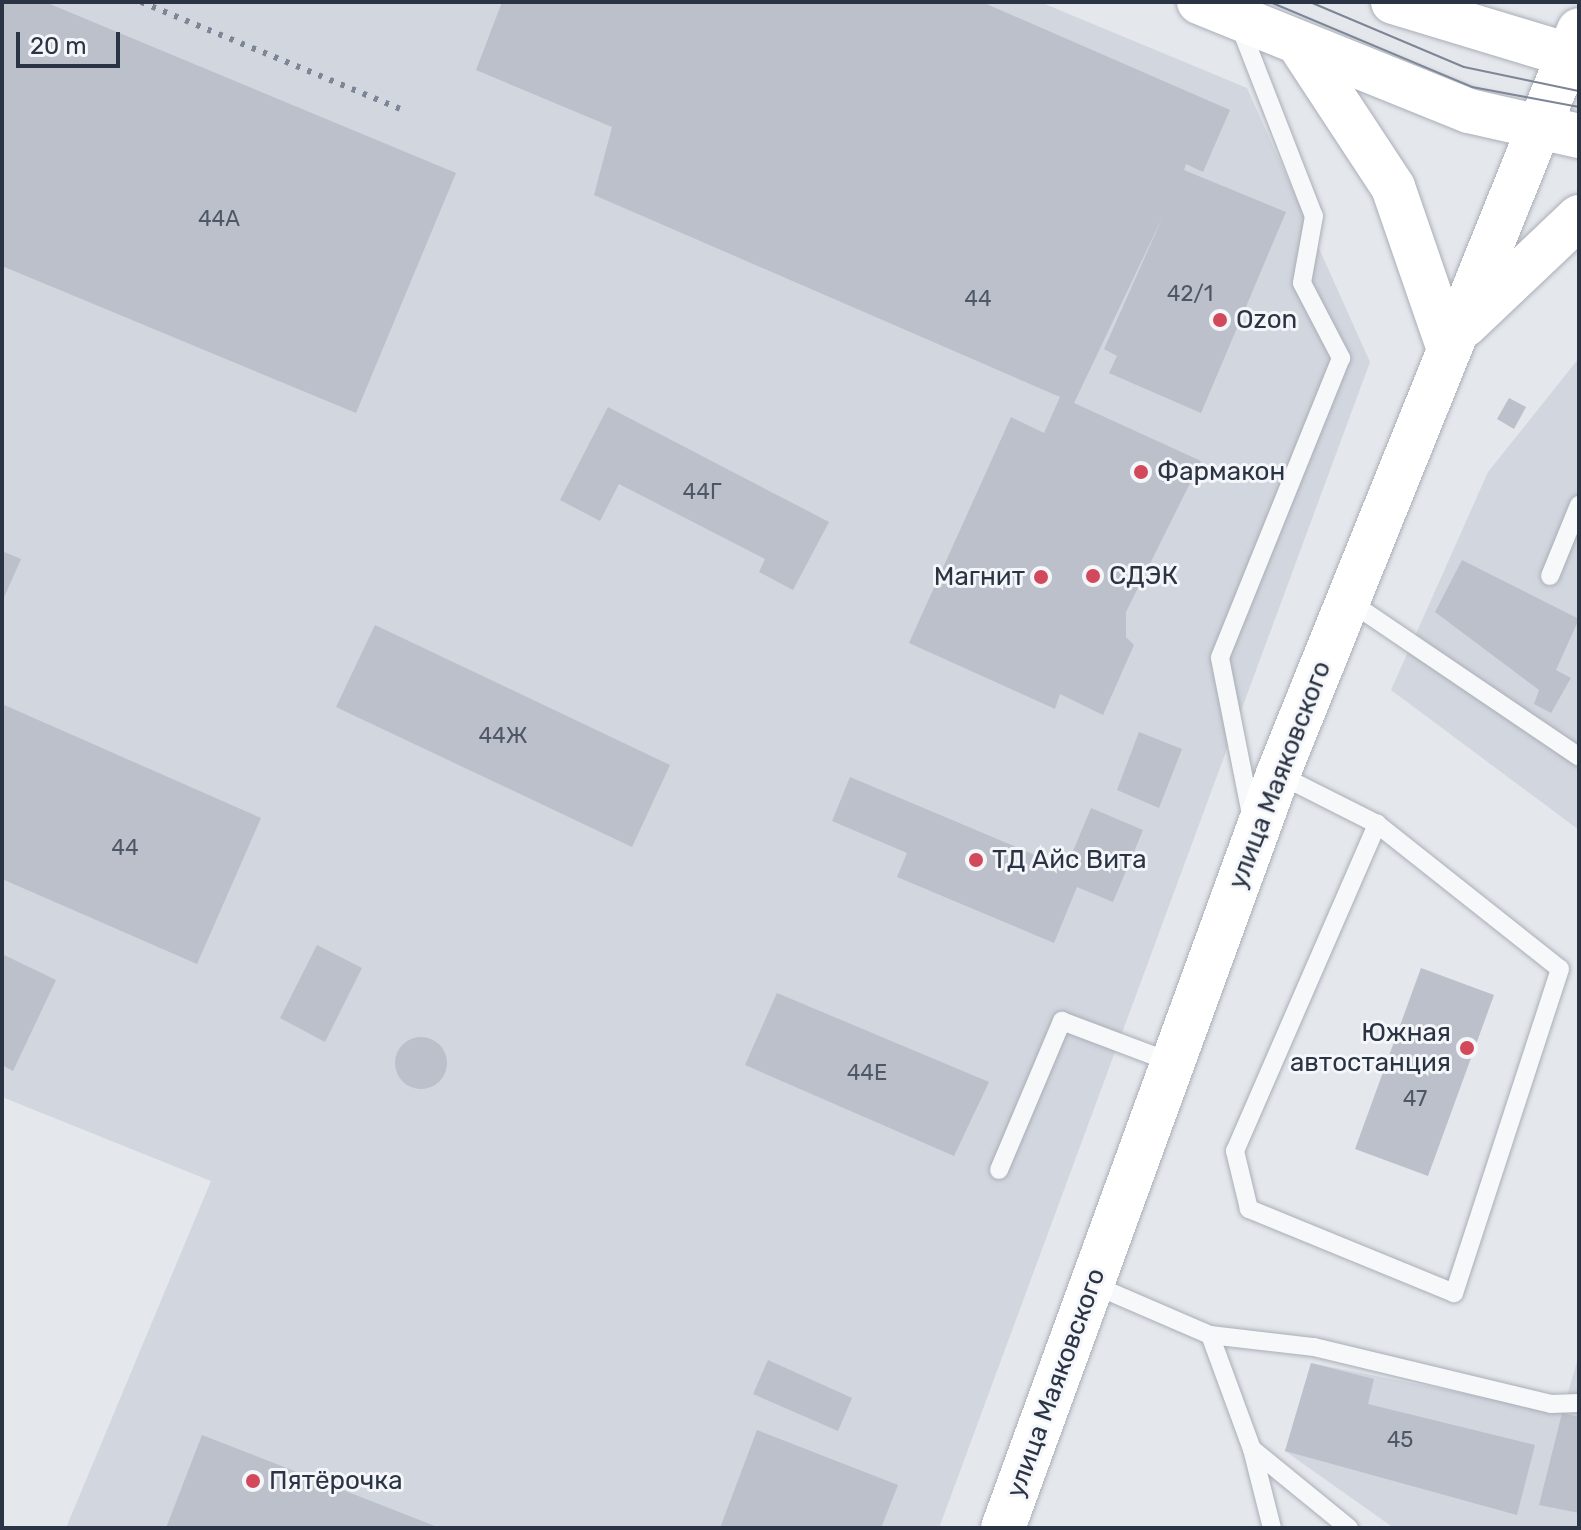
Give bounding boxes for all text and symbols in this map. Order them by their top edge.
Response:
scale bar [20,16,124,66]
text: 20 m [30,32,87,60]
house number: 44А [198,206,240,232]
house number: 42/1 [1167,281,1213,307]
house number: 44 [964,286,992,312]
place label: Ozon [1236,304,1297,336]
marker: Ozon [1211,311,1229,329]
place label: Фармакон [1157,456,1285,488]
marker: Фармакон [1132,463,1150,481]
house number: 44Г [683,479,721,505]
place label: СДЭК [1109,560,1178,592]
place label: Магнит [934,561,1025,593]
marker: СДЭК [1084,567,1102,585]
marker: Магнит [1032,568,1050,586]
street label: улица Маяковского [1222,657,1338,893]
house number: 44Ж [478,723,528,749]
house number: 44 [111,835,139,861]
place label: ТД Айс Вита [992,844,1147,876]
marker: ТД Айс Вита [967,851,985,869]
place label: Южная автостанция [1290,1017,1451,1078]
marker: Южная автостанция [1458,1039,1476,1057]
house number: 44Е [847,1060,887,1086]
house number: 47 [1403,1086,1427,1112]
street label: улица Маяковского [1000,1264,1112,1502]
house number: 45 [1387,1427,1413,1453]
place label: Пятёрочка [269,1465,403,1497]
marker: Пятёрочка [244,1472,262,1490]

